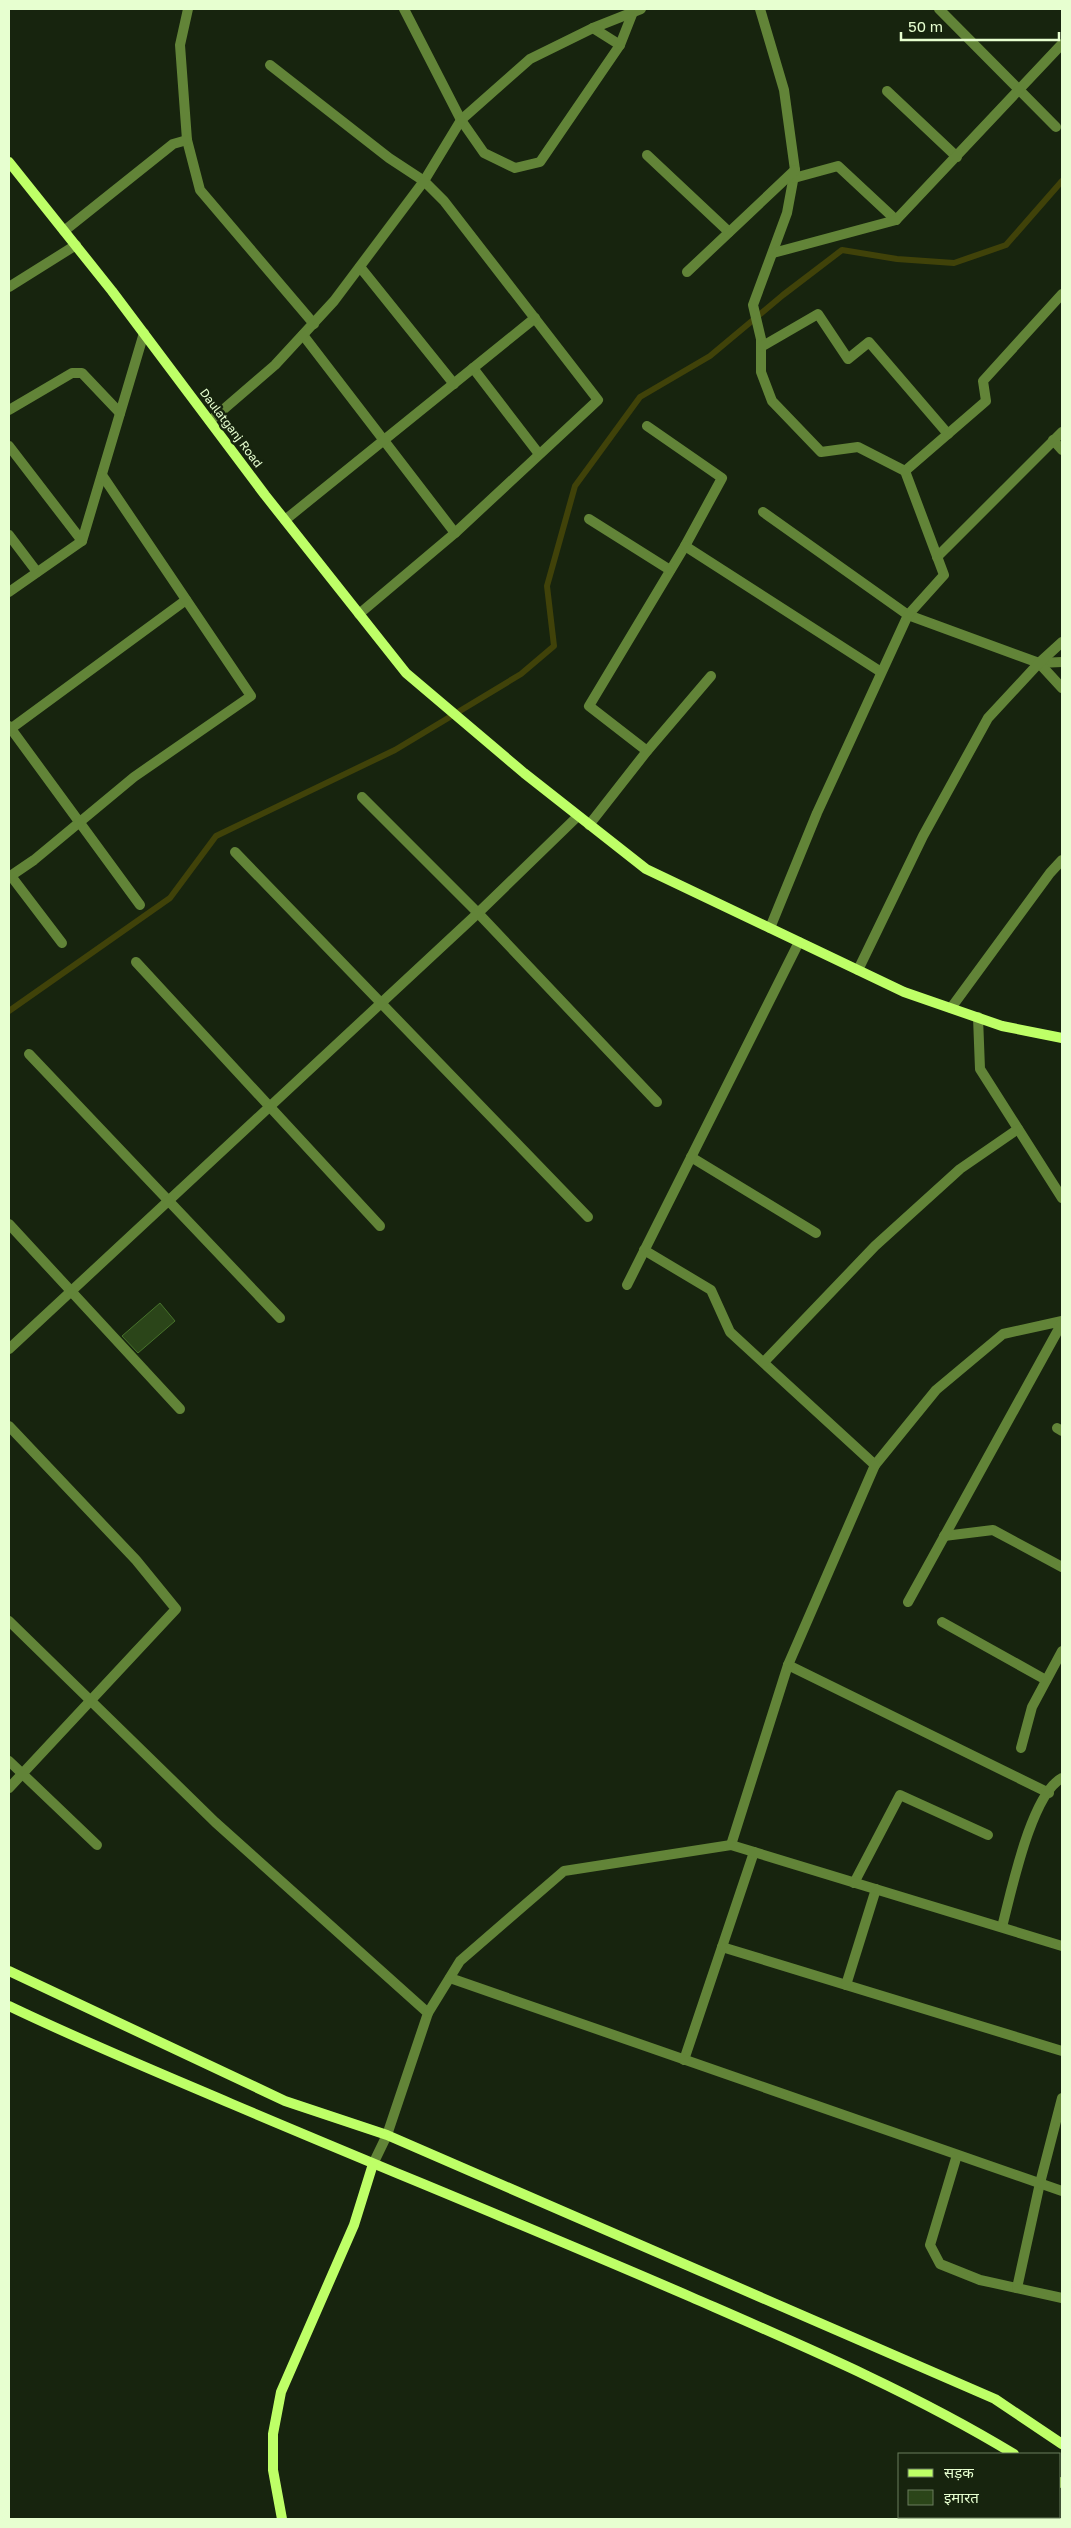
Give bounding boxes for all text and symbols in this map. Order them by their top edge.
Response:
scale bar [901,10,1058,42]
text: 50 m [908,17,943,35]
street label: Daulatganj Road [197,385,266,470]
legend [898,2453,1061,2518]
text: सड़क [944,2463,974,2481]
text: इमारत [944,2488,979,2506]

